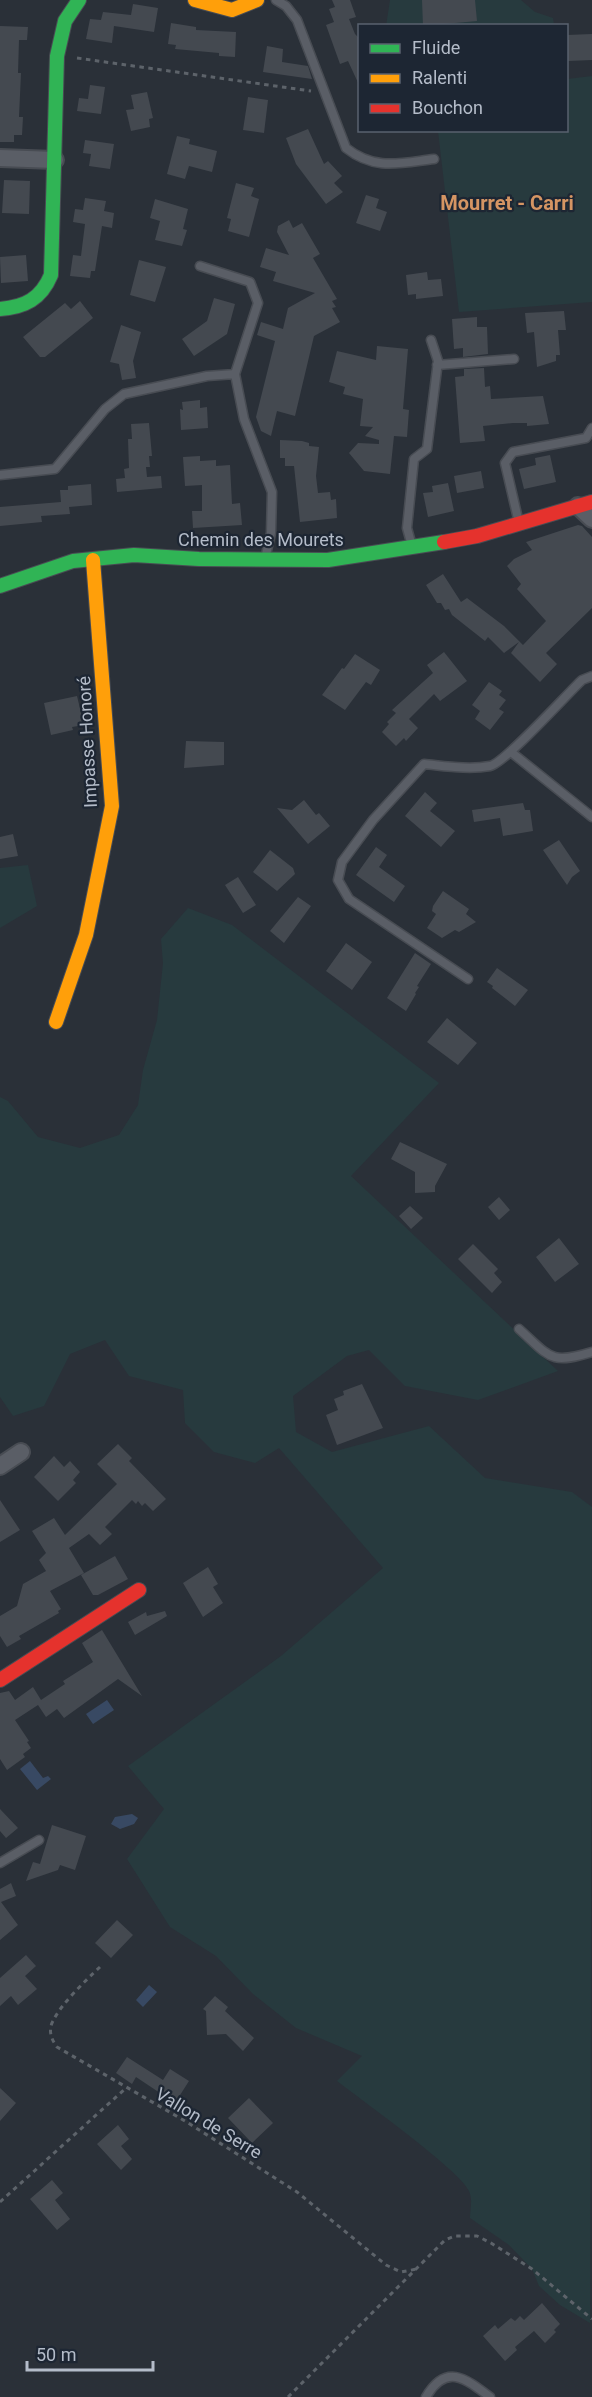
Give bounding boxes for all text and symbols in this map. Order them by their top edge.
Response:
legend [358,24,568,132]
text: Fluide [412,37,460,58]
text: Ralenti [412,67,467,88]
text: Bouchon [412,97,483,118]
district label: Mourret - Carri [440,191,574,215]
street label: Chemin des Mourets [178,529,344,550]
street label: Impasse Honoré [73,676,101,808]
street label: Vallon de Serre [152,2083,266,2163]
scale bar [27,2334,153,2372]
text: 50 m [36,2344,76,2365]

